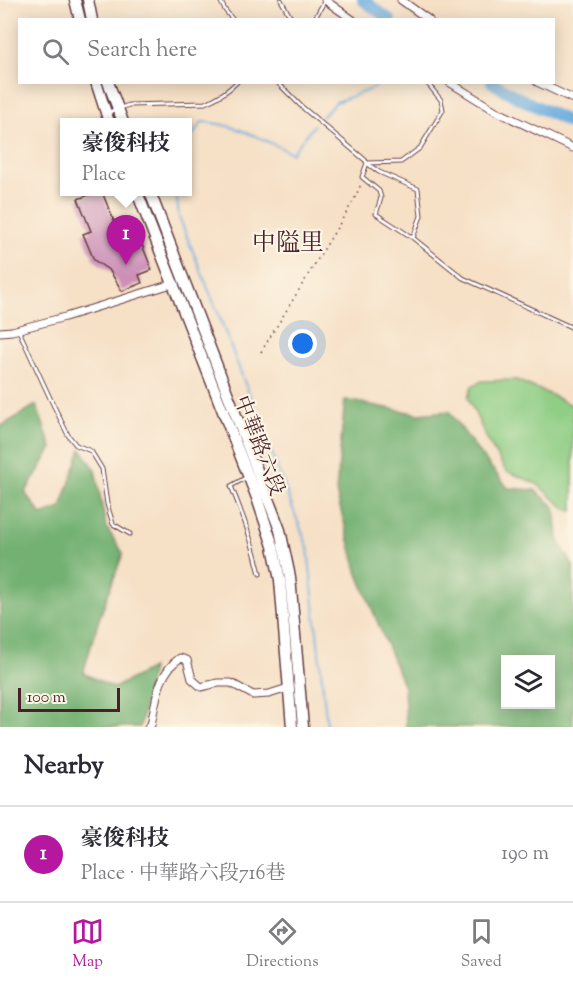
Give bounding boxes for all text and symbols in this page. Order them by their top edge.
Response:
search box [18,18,555,84]
icon: search [39,35,72,68]
text: Search here [87,35,197,67]
popup [60,118,192,196]
text: 豪俊科技 [82,129,170,161]
text: Place [82,161,126,190]
pin: 1 [106,216,146,265]
district label: 中隘里 [252,227,324,261]
your location [288,329,317,358]
street label: 中華路六段 [225,392,291,500]
map controls [501,655,555,709]
button: layers [501,655,555,709]
scale bar [18,685,120,712]
text: 100 m [27,687,66,710]
text: Nearby [24,748,104,785]
text: 豪俊科技 [81,824,169,856]
text: 1 [40,840,47,869]
text: 190 m [501,840,549,869]
text: Place · 中華路六段716巷 [81,860,285,889]
tab: Map [71,915,104,974]
tab: Directions [246,915,319,974]
tab: Saved [461,915,502,974]

